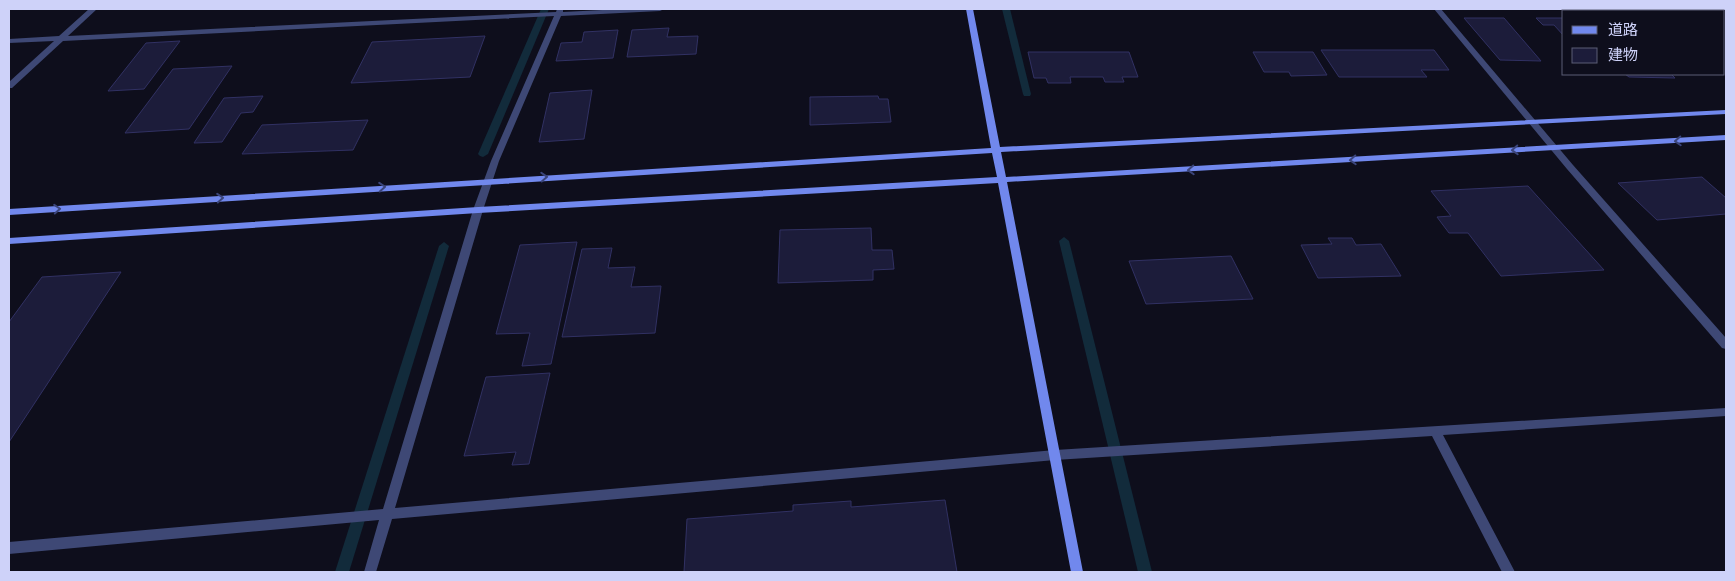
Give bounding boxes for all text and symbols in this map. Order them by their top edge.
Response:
legend [1562,10,1725,75]
text: 道路 [1608,21,1638,39]
text: 建物 [1608,46,1638,64]
one-way arrow [1673,136,1681,147]
one-way arrow [1511,145,1519,156]
one-way arrow [1349,154,1357,165]
one-way arrow [1187,164,1195,175]
one-way arrow [540,172,548,183]
one-way arrow [378,182,386,193]
one-way arrow [216,193,224,204]
one-way arrow [54,203,62,214]

